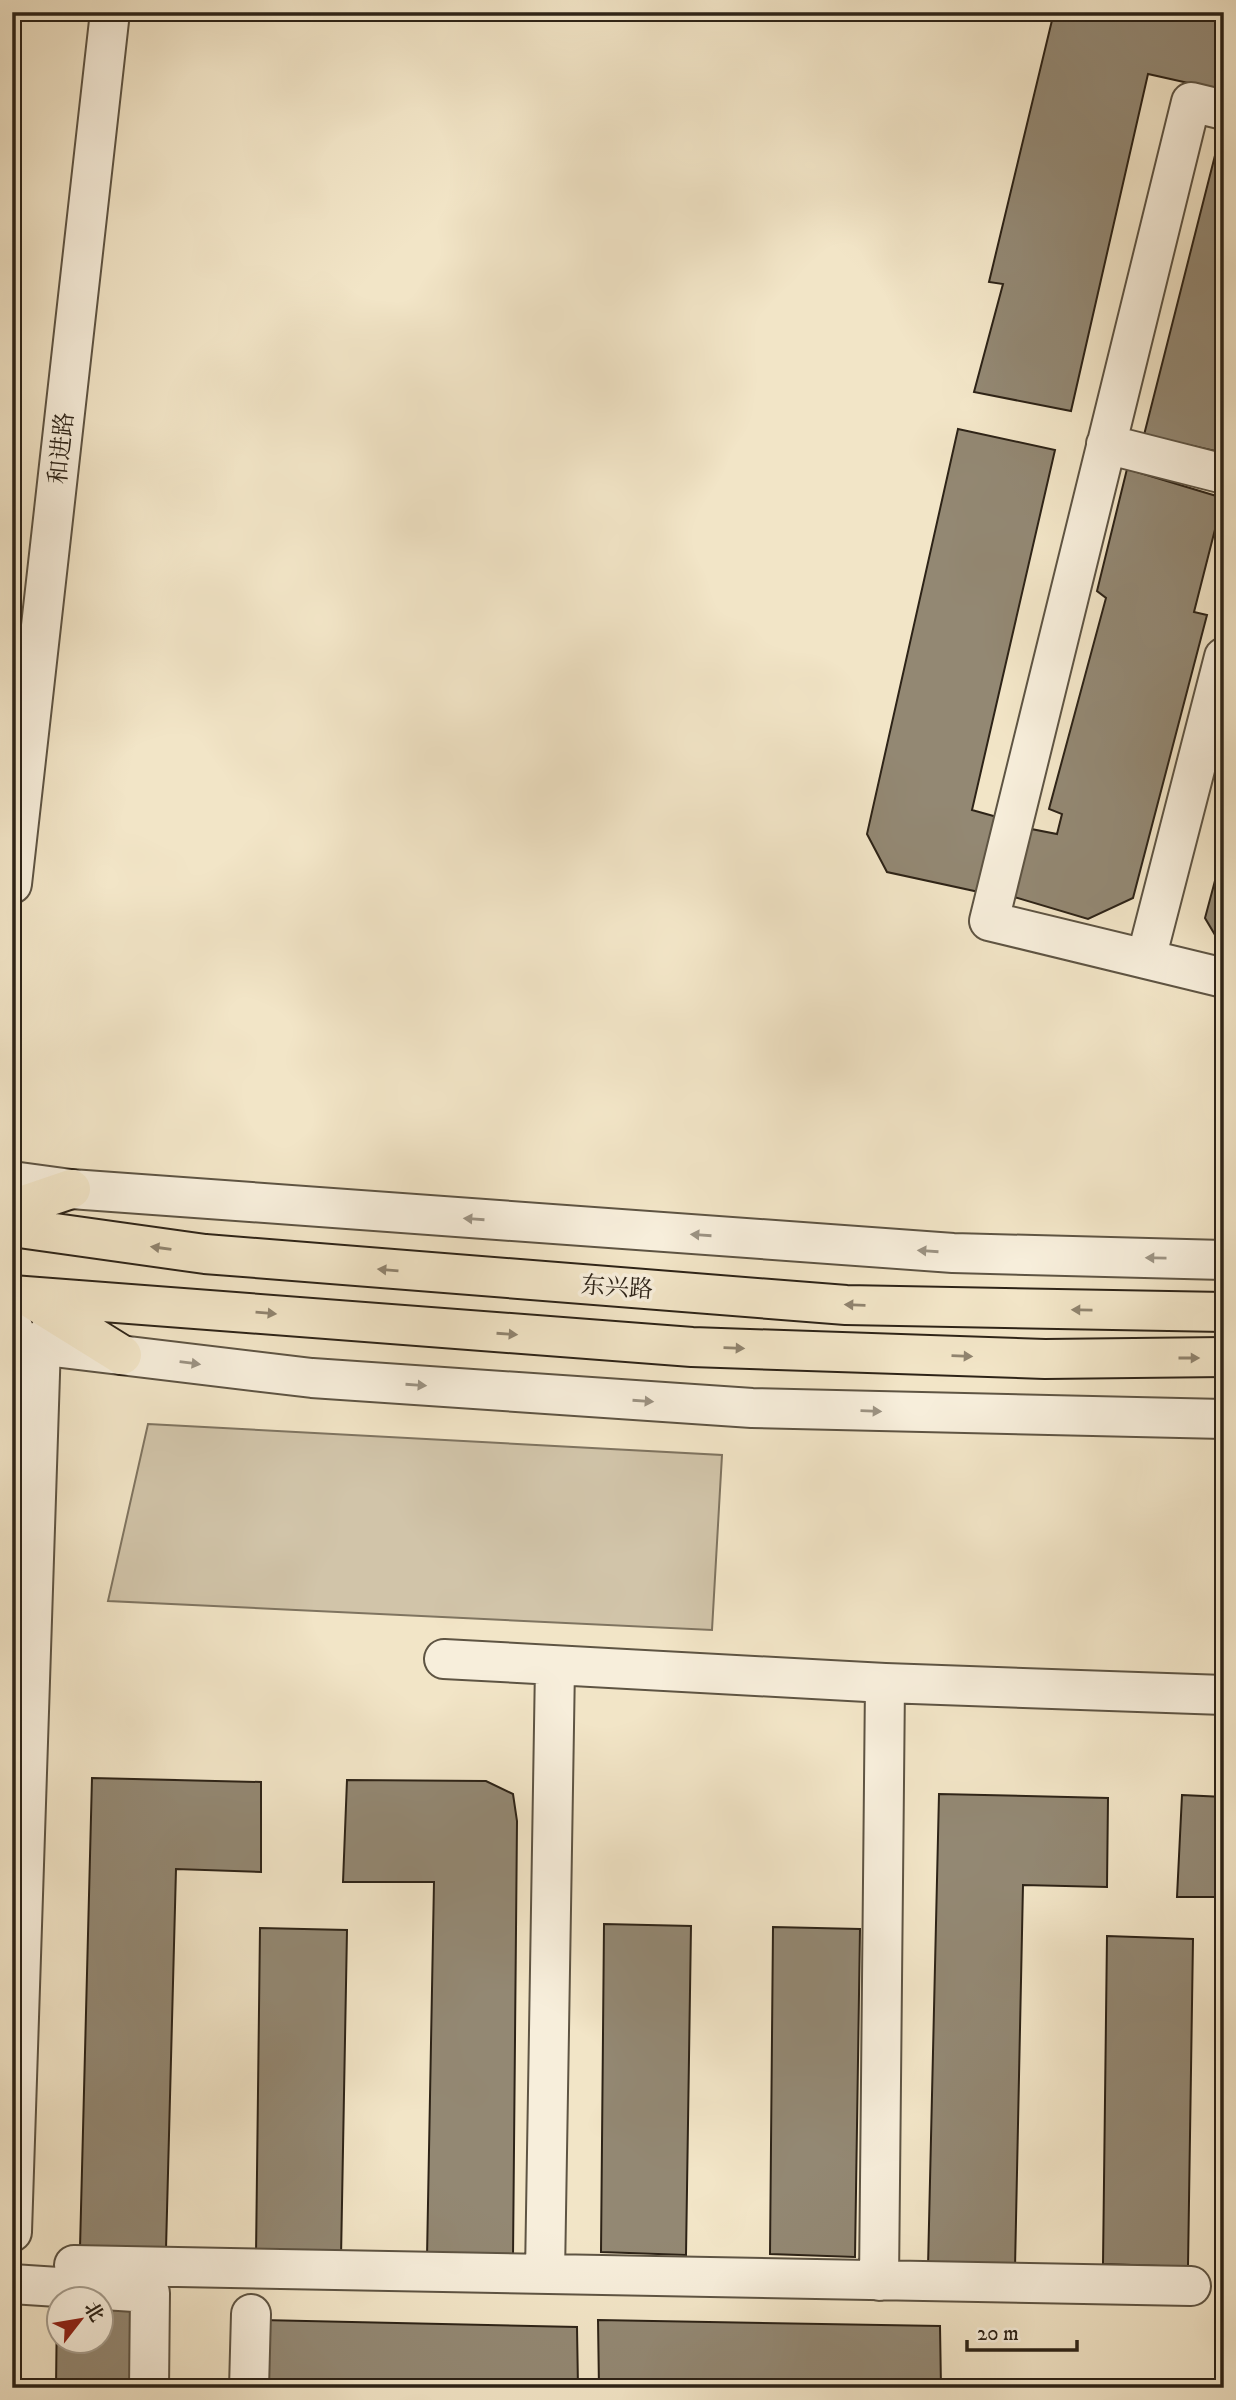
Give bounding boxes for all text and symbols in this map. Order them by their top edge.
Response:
street label: 和进路 [43,411,81,485]
one-way arrow [463,1213,485,1224]
one-way arrow [690,1229,712,1240]
one-way arrow [150,1242,172,1253]
one-way arrow [917,1246,939,1257]
one-way arrow [1144,1252,1166,1264]
one-way arrow [377,1264,399,1275]
street label: 东兴路 [580,1271,654,1305]
one-way arrow [843,1299,865,1310]
one-way arrow [1071,1304,1093,1316]
one-way arrow [255,1308,277,1319]
one-way arrow [496,1329,518,1340]
one-way arrow [723,1343,745,1354]
one-way arrow [951,1350,973,1361]
one-way arrow [1178,1352,1200,1363]
one-way arrow [179,1357,201,1368]
one-way arrow [406,1380,428,1391]
one-way arrow [633,1395,655,1406]
one-way arrow [860,1406,882,1417]
north arrow [46,2284,116,2354]
text: 北 [79,2298,108,2326]
scale bar [967,2309,1077,2353]
text: 20 m [977,2321,1019,2347]

